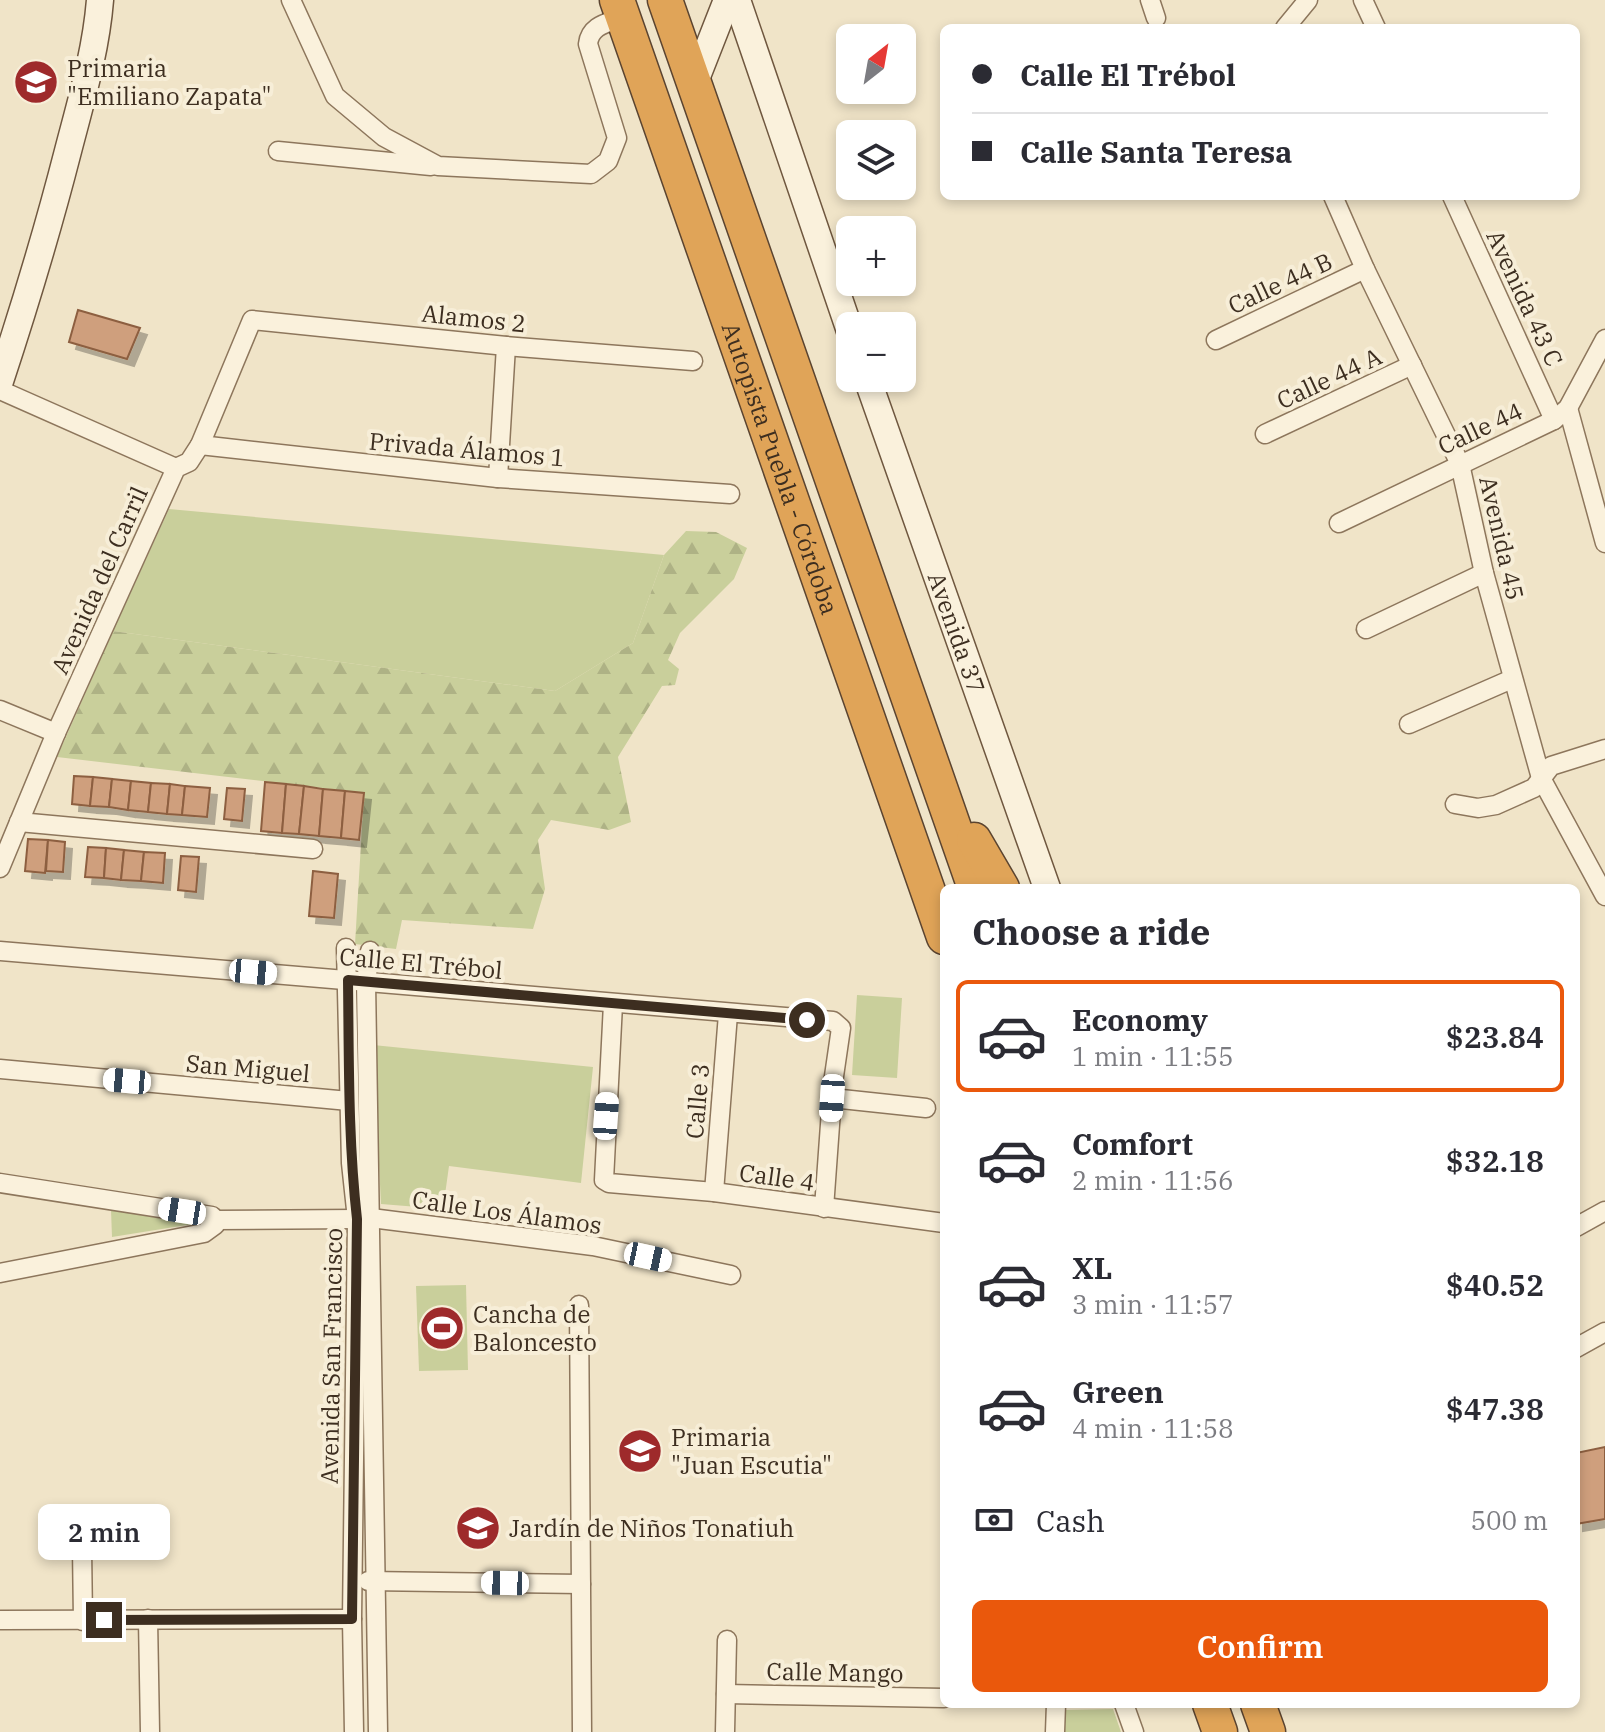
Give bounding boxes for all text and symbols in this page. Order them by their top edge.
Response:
north arrow [836,24,916,104]
map controls [836,24,916,392]
place label: Primaria "Emiliano Zapata" [67,52,272,112]
text: Calle El Trébol [1020,55,1236,94]
school or university icon: Primaria "Emiliano Zapata" [12,58,60,106]
button: layers [836,120,916,200]
text: Calle Santa Teresa [1020,132,1293,171]
button: + [836,216,916,296]
street label: Avenida 43 C [1479,224,1571,372]
street label: Calle 44 B [1223,245,1337,321]
street label: Alamos 2 [420,297,528,339]
button: − [836,312,916,392]
street label: Autopista Puebla - Córdoba [715,318,846,619]
street label: Calle 44 A [1271,340,1387,416]
street label: Calle 44 [1432,394,1528,462]
street label: Privada Álamos 1 [368,424,566,474]
street label: Avenida 45 [1472,473,1532,603]
street label: Avenida del Carril [43,481,155,679]
street label: Avenida 37 [921,568,993,697]
text: Choose a ride [972,908,1211,955]
street label: Calle El Trébol [338,940,504,986]
car [228,958,278,986]
icon: car [976,1000,1048,1072]
text: Economy [1072,1000,1208,1039]
route start [789,1002,825,1038]
text: $23.84 [1446,1017,1544,1056]
text: 1 min · 11:55 [1072,1039,1234,1073]
street label: San Miguel [185,1047,311,1089]
street label: Calle 3 [678,1062,716,1140]
car [102,1067,152,1095]
car [818,1073,846,1123]
car [592,1091,620,1141]
icon: car [976,1124,1048,1196]
text: Comfort [1072,1124,1193,1163]
text: $32.18 [1446,1141,1544,1180]
street label: Calle 4 [737,1156,817,1198]
text: 2 min · 11:56 [1072,1163,1234,1197]
street label: Calle Los Álamos [410,1183,604,1241]
car [156,1195,208,1227]
street label: Avenida San Francisco [313,1228,349,1484]
car [622,1240,674,1274]
icon: car [976,1248,1048,1320]
text: XL [1072,1248,1112,1287]
text: $40.52 [1446,1265,1544,1304]
text: 3 min · 11:57 [1072,1287,1234,1321]
place label: Cancha de Baloncesto [473,1298,597,1358]
sports icon: Cancha de Baloncesto [418,1304,466,1352]
icon: car [976,1372,1048,1444]
text: Green [1072,1372,1164,1411]
text: $47.38 [1446,1389,1544,1428]
text: 4 min · 11:58 [1072,1411,1234,1445]
place label: Primaria "Juan Escutia" [671,1421,832,1481]
school or university icon: Primaria "Juan Escutia" [616,1427,664,1475]
icon: cash [972,1498,1016,1542]
text: Cash [1036,1501,1105,1540]
text: 500 m [1470,1503,1548,1537]
callout: 2 min [38,1504,170,1560]
school or university icon: Jardín de Niños Tonatiuh [454,1504,502,1552]
place label: Jardín de Niños Tonatiuh [509,1512,794,1544]
text: 2 min [68,1515,140,1549]
car [481,1571,529,1595]
button: Confirm [972,1600,1548,1692]
route end [86,1602,122,1638]
street label: Calle Mango [766,1655,904,1689]

